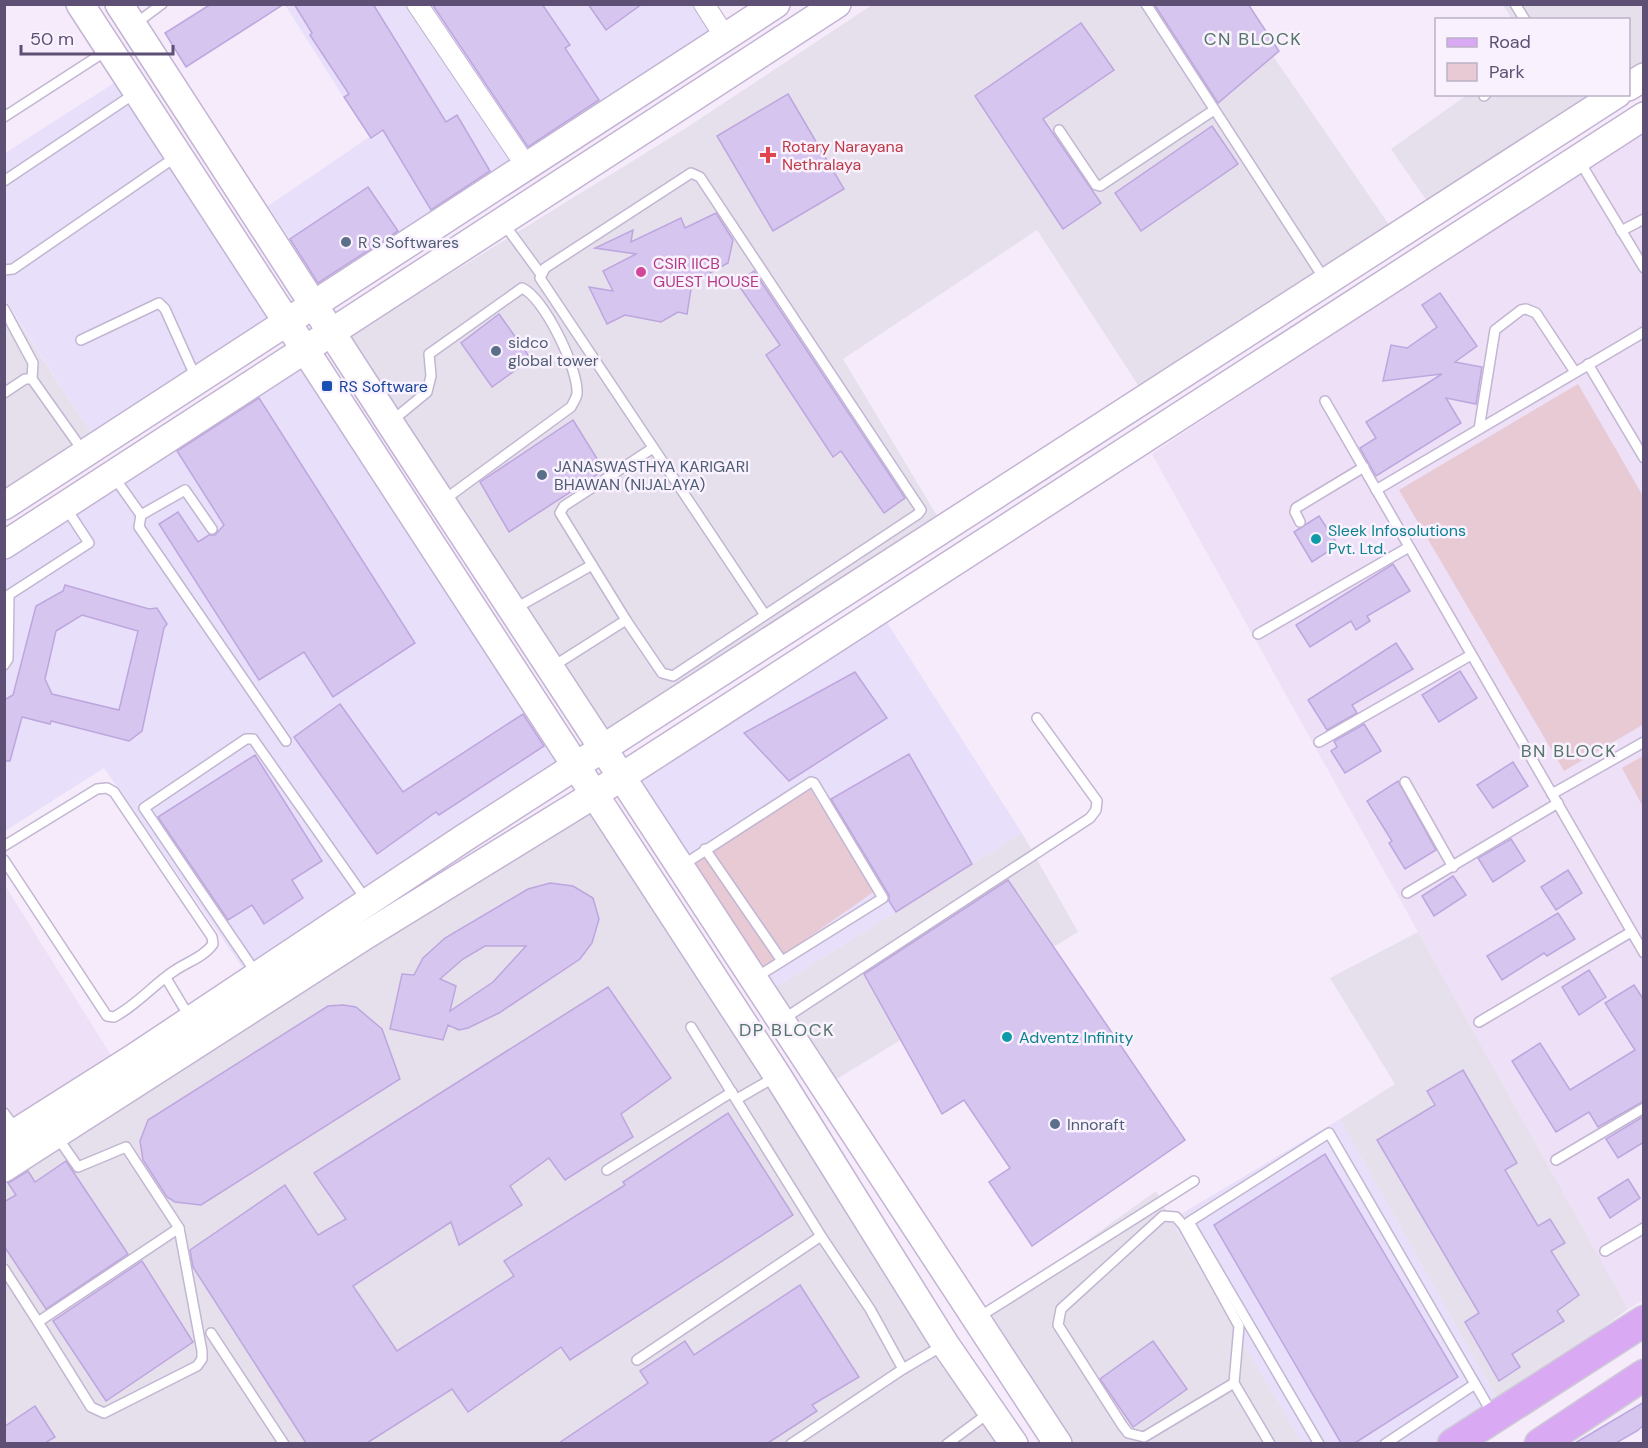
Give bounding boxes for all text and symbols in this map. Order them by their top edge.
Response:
scale bar [21,18,172,56]
legend [1435,18,1630,96]
text: 50 m [30,27,74,51]
district label: CN BLOCK [1204,27,1302,51]
text: Road [1489,30,1531,54]
text: Park [1489,60,1525,84]
place label: Rotary Narayana Nethralaya [782,136,903,175]
marker: Rotary Narayana Nethralaya [759,146,777,164]
place label: R S Softwares [358,232,459,253]
marker: R S Softwares [339,235,353,249]
place label: CSIR IICB GUEST HOUSE [653,253,759,292]
marker: CSIR IICB GUEST HOUSE [634,265,648,279]
place label: sidco global tower [508,332,599,371]
marker: sidco global tower [489,344,503,358]
place label: RS Software [339,376,428,397]
marker: RS Software [320,379,334,393]
place label: JANASWASTHYA KARIGARI BHAWAN (NIJALAYA) [554,456,749,495]
marker: JANASWASTHYA KARIGARI BHAWAN (NIJALAYA) [535,468,549,482]
place label: Sleek Infosolutions Pvt. Ltd. [1328,520,1466,559]
marker: Sleek Infosolutions Pvt. Ltd. [1309,532,1323,546]
district label: BN BLOCK [1521,739,1617,763]
district label: DP BLOCK [739,1018,835,1042]
place label: Adventz Infinity [1019,1027,1134,1048]
marker: Adventz Infinity [1000,1030,1014,1044]
place label: Innoraft [1067,1114,1125,1135]
marker: Innoraft [1048,1117,1062,1131]

